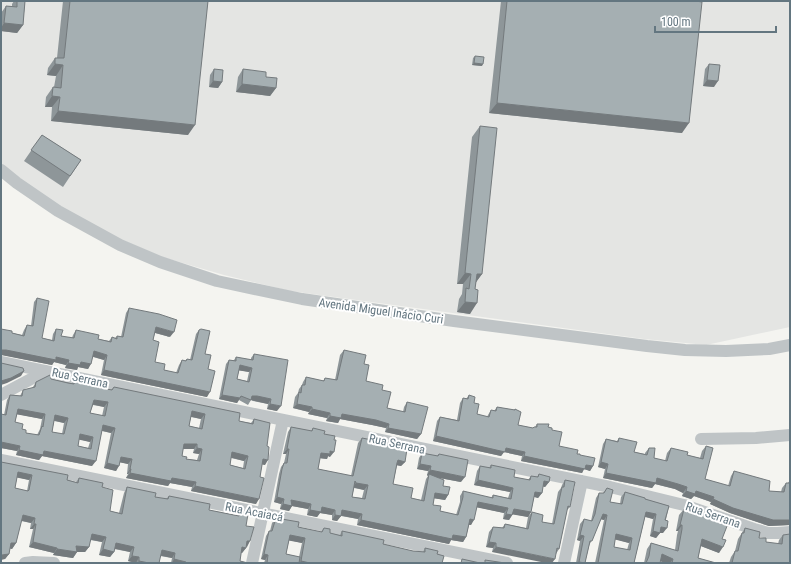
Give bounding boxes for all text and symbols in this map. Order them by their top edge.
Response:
scale bar [655,8,776,34]
text: 100 m [661,15,691,29]
street label: Avenida Miguel Inácio Curi [318,295,444,327]
street label: Rua Serrana [51,365,110,391]
street label: Rua Serrana [368,431,427,457]
street label: Rua Serrana [684,499,742,531]
street label: Rua Acaiacá [224,500,284,525]

